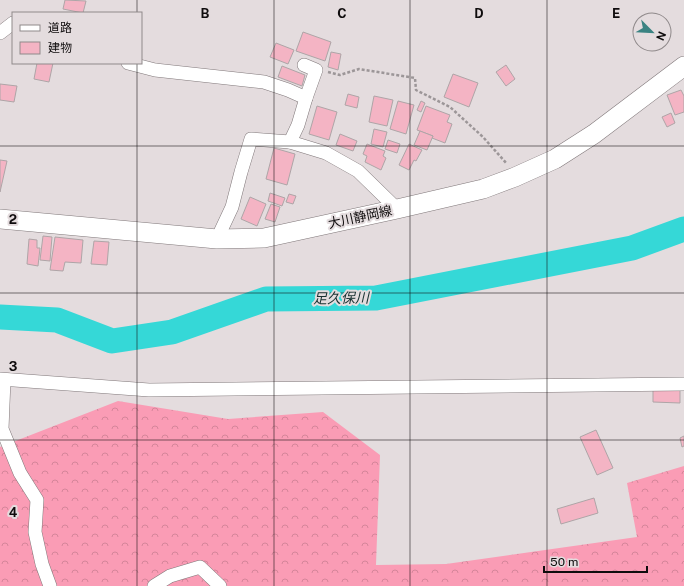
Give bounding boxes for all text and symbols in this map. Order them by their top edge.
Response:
text: B [201,6,210,21]
text: C [337,6,347,21]
text: D [474,6,484,21]
text: E [612,6,620,21]
legend [12,12,142,64]
north arrow [632,12,672,52]
text: 道路 [48,21,72,35]
text: N [654,30,668,42]
text: 建物 [48,41,72,55]
street label: 大川静岡線 [327,203,393,231]
text: 2 [9,212,17,227]
water label: 足久保川 [313,289,371,306]
text: 3 [9,359,18,374]
text: 4 [9,505,18,520]
scale bar [544,548,647,574]
text: 50 m [550,555,578,569]

